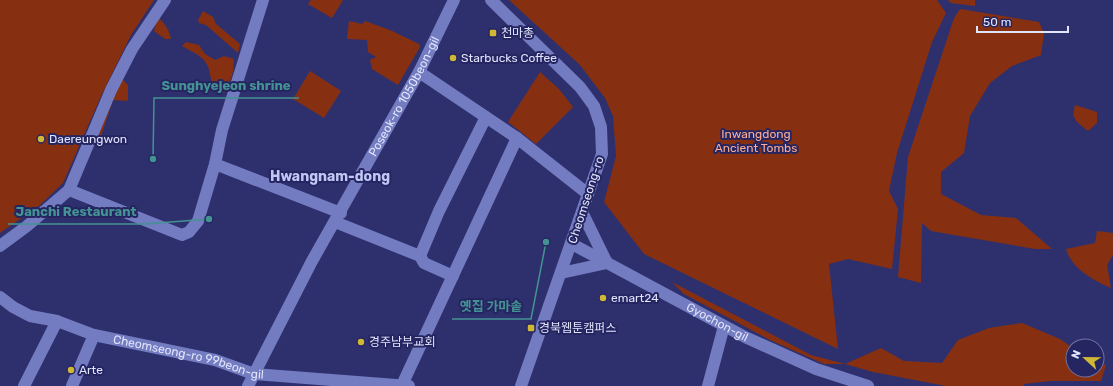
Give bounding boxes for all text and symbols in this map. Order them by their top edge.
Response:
scale bar [977,8,1068,34]
text: 50 m [983,15,1011,29]
place label: 천마총 [501,26,534,40]
marker: 천마총 [488,28,498,38]
street label: Poseok-ro 1050beon-gil [366,34,442,159]
place label: Starbucks Coffee [461,51,557,65]
marker: Starbucks Coffee [448,53,458,63]
callout: Sunghyejeon shrine [154,73,299,98]
text: Sunghyejeon shrine [161,78,291,93]
park label: Inwangdong Ancient Tombs [715,127,797,155]
place label: Daereungwon [49,132,127,146]
marker: Daereungwon [36,134,46,144]
street label: Cheomseong-ro [565,155,607,245]
district label: Hwangnam-dong [270,168,390,185]
callout: Janchi Restaurant [8,199,145,224]
text: Janchi Restaurant [15,204,137,219]
place label: emart24 [611,291,659,305]
marker: emart24 [598,293,608,303]
callout: 옛집 가마솥 [452,294,531,319]
text: 옛집 가마솥 [460,299,522,314]
street label: Gyochon-gil [684,300,750,345]
place label: 경북웹툰캠퍼스 [539,321,616,335]
marker: 경북웹툰캠퍼스 [526,323,536,333]
street label: Cheomseong-ro 99beon-gil [112,332,264,382]
place label: 경주남부교회 [369,335,435,349]
marker: 경주남부교회 [356,337,366,347]
north arrow [1065,338,1105,378]
text: N [1069,348,1084,361]
place label: Arte [79,363,103,377]
marker: Arte [66,365,76,375]

